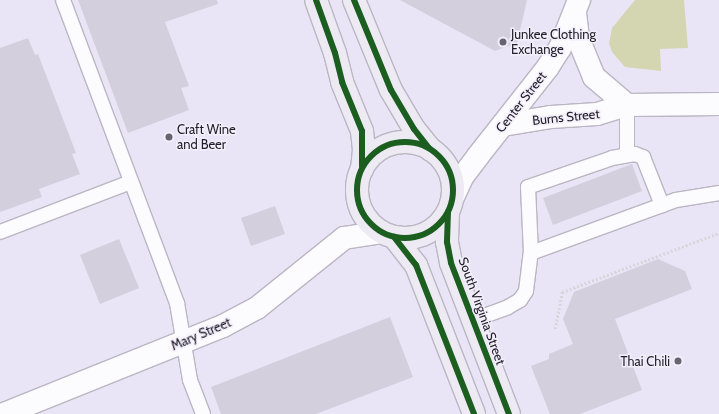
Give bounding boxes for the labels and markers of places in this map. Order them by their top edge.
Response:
place label: Junkee Clothing Exchange [511,27,596,58]
marker: Junkee Clothing Exchange [498,37,508,47]
place label: Craft Wine and Beer [177,122,236,153]
marker: Craft Wine and Beer [164,132,174,142]
place label: Thai Chili [621,353,670,369]
marker: Thai Chili [673,356,683,366]

